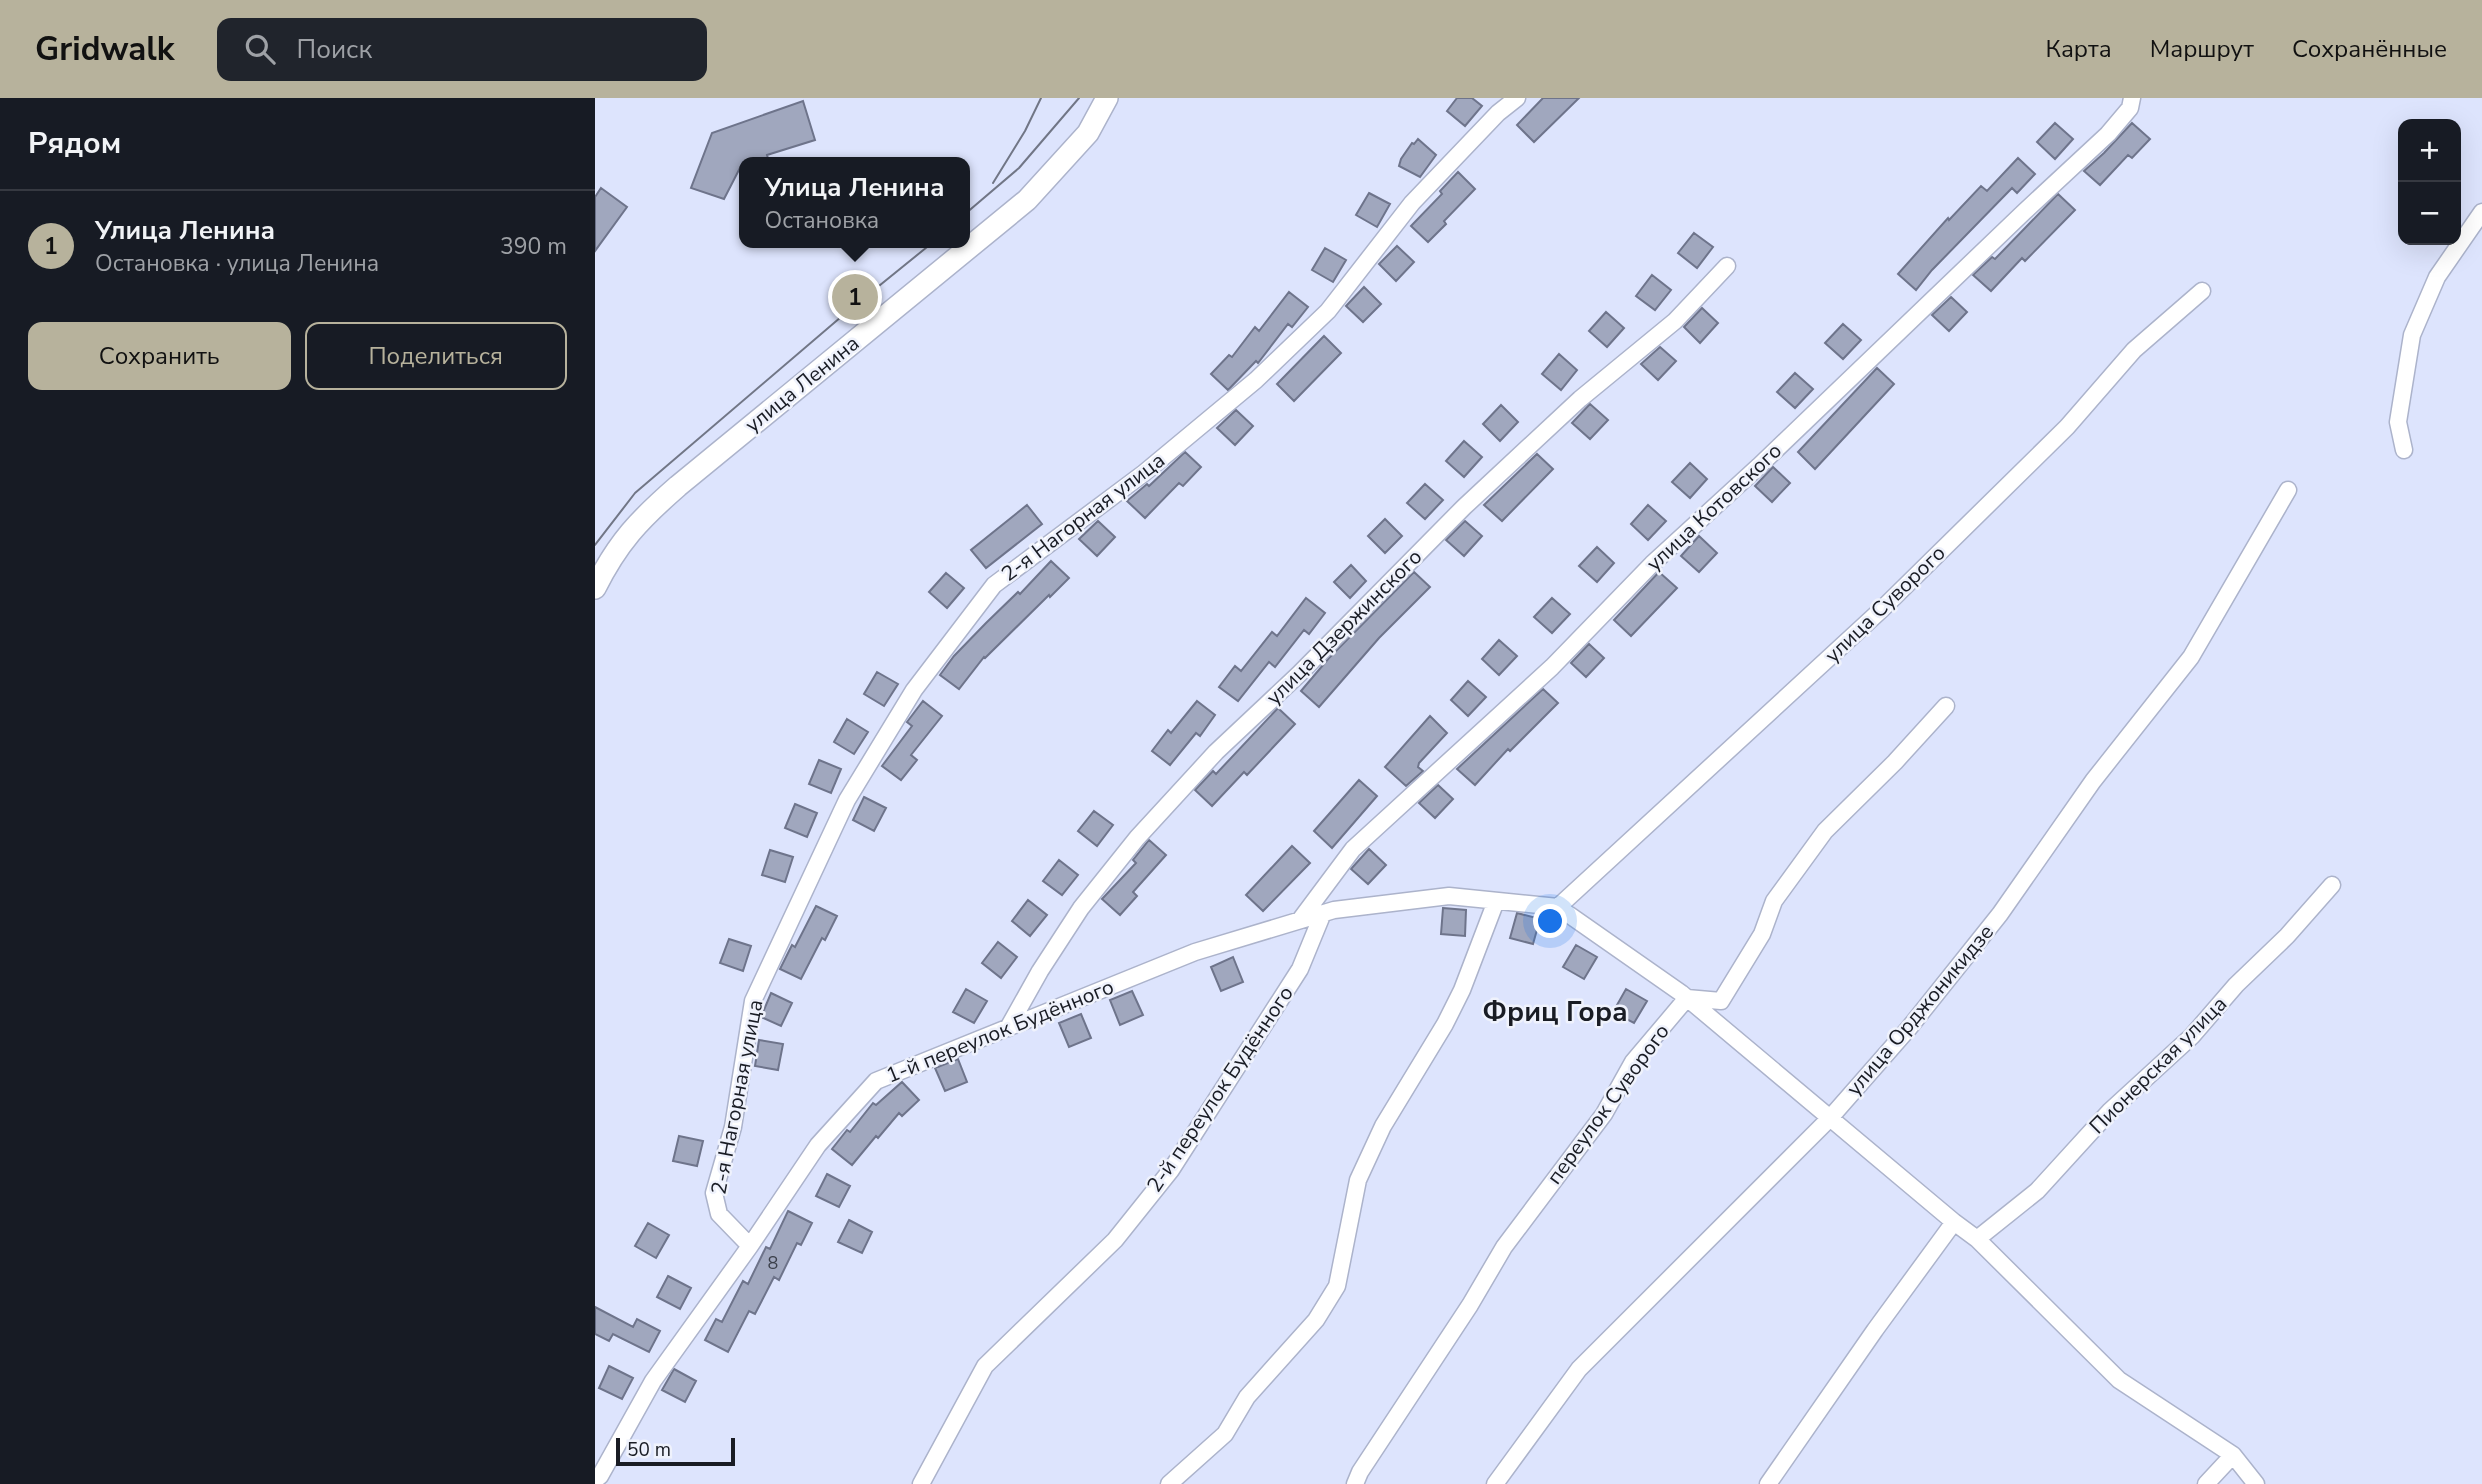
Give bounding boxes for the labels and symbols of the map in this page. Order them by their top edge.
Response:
pin: 1 [832,271,878,323]
street label: улица Ленина [739,329,865,439]
street label: улица Котовского [1640,437,1788,577]
street label: 2-я Нагорная улица [996,446,1170,588]
street label: улица Суворого [1819,539,1951,669]
street label: улица Дзержинского [1260,543,1428,711]
your location [1533,904,1567,938]
street label: улица Орджоникидзе [1840,918,2000,1102]
street label: 1-й переулок Будённого [882,972,1118,1090]
street label: 2-й переулок Будённого [1140,980,1300,1198]
street label: Пионерская улица [2083,990,2233,1140]
district label: Фриц Гора [1482,993,1628,1031]
street label: 2-я Нагорная улица [704,997,770,1197]
street label: переулок Суворого [1540,1018,1676,1190]
house number: 8 [768,1251,778,1275]
scale bar [616,1435,735,1467]

